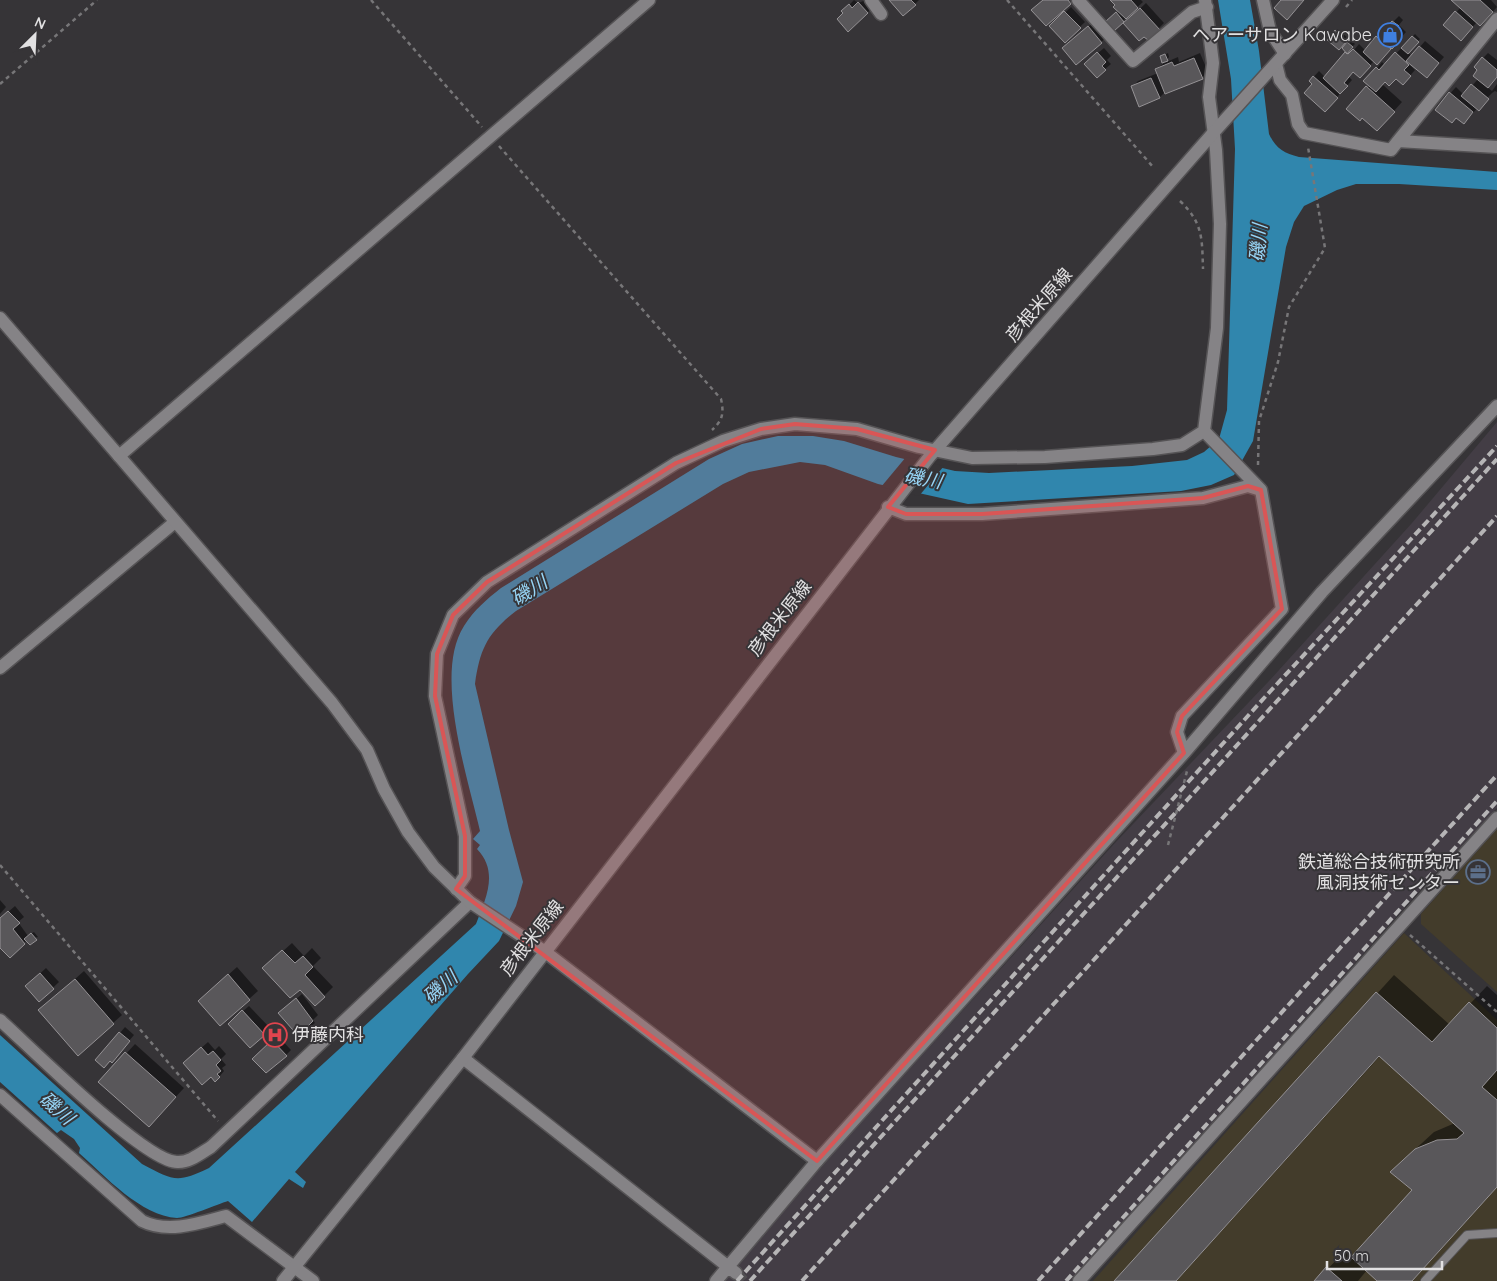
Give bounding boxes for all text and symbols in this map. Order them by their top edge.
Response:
north arrow [10,10,60,60]
text: N [32,13,49,33]
shop icon: ヘアーサロン Kawabe [1377,22,1403,48]
place label: ヘアーサロン Kawabe [1192,23,1372,46]
water label: 磯川 [1244,221,1272,263]
street label: 彦根米原線 [1000,263,1077,346]
water label: 磯川 [902,463,946,494]
water label: 磯川 [507,569,553,610]
street label: 彦根米原線 [743,575,816,660]
place label: 鉄道総合技術研究所 風洞技術センター [1298,850,1460,894]
office icon: 鉄道総合技術研究所 風洞技術センター [1465,859,1491,885]
street label: 彦根米原線 [495,895,568,980]
water label: 磯川 [418,964,464,1009]
hospital icon: 伊藤内科 [262,1022,288,1048]
place label: 伊藤内科 [292,1023,364,1046]
water label: 磯川 [35,1086,81,1131]
scale bar [1327,1238,1442,1270]
text: 50 m [1334,1246,1369,1265]

